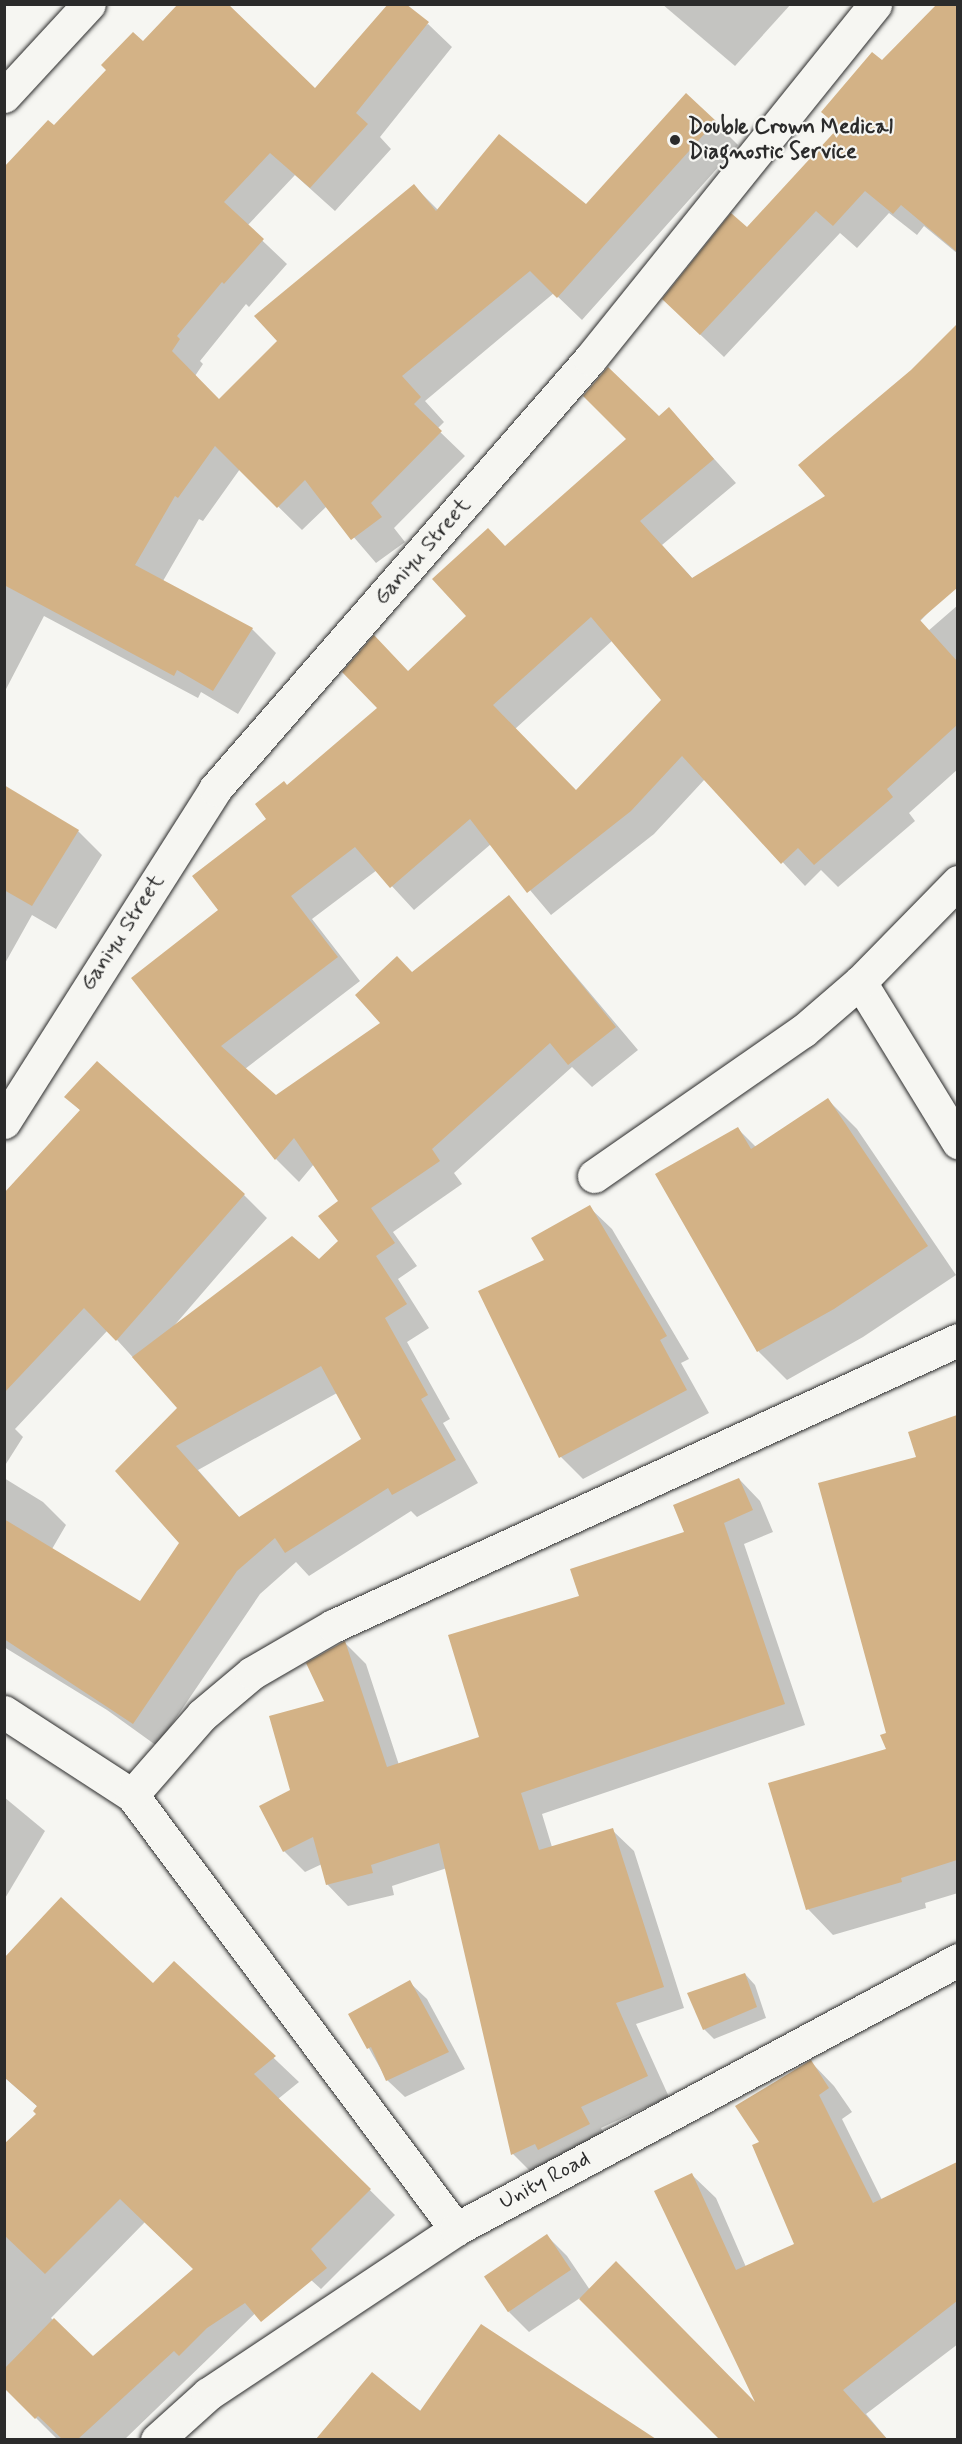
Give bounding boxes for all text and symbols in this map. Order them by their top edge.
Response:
place label: Double Crown Medical Diagnostic Service [688,114,895,166]
marker: Double Crown Medical Diagnostic Service [666,131,684,149]
street label: Ganiyu Street [369,493,477,611]
street label: Ganiyu Street [76,870,170,996]
street label: Unity Road [495,2146,595,2216]

